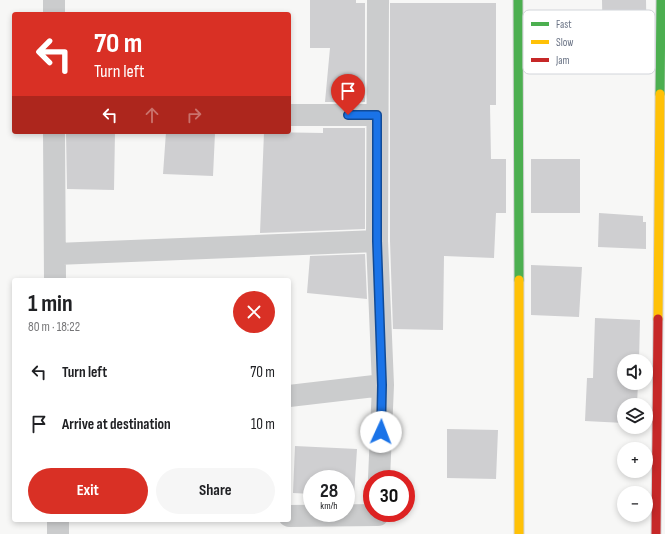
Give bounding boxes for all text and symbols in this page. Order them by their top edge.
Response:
legend [523,10,655,74]
text: Fast [556,18,572,31]
text: 70 m [94,27,142,60]
icon: left [28,28,80,80]
text: Slow [556,36,573,49]
text: Jam [555,54,570,67]
text: Turn left [94,61,145,82]
pin [331,74,365,115]
icon: arrive [337,80,359,102]
icon: left [99,104,121,126]
icon: ahead [141,104,163,126]
icon: right [183,104,205,126]
text: 1 min [28,289,73,318]
button: close [233,291,275,333]
text: 80 m · 18:22 [28,319,80,335]
map controls [617,354,653,522]
button: sound [617,354,653,390]
icon: left [28,361,50,383]
text: Turn left [62,363,107,382]
text: 70 m [250,363,275,382]
button: layers [617,398,653,434]
position arrow [360,411,402,453]
icon: arrive [28,413,50,435]
text: Arrive at destination [62,415,171,434]
text: 10 m [251,415,275,434]
button: + [617,442,653,478]
button: Exit [28,468,148,514]
button: Share [156,468,275,514]
speed limit sign: 30 [363,470,415,522]
text: 28 [320,479,338,503]
button: − [617,486,653,522]
text: km/h [320,500,338,512]

